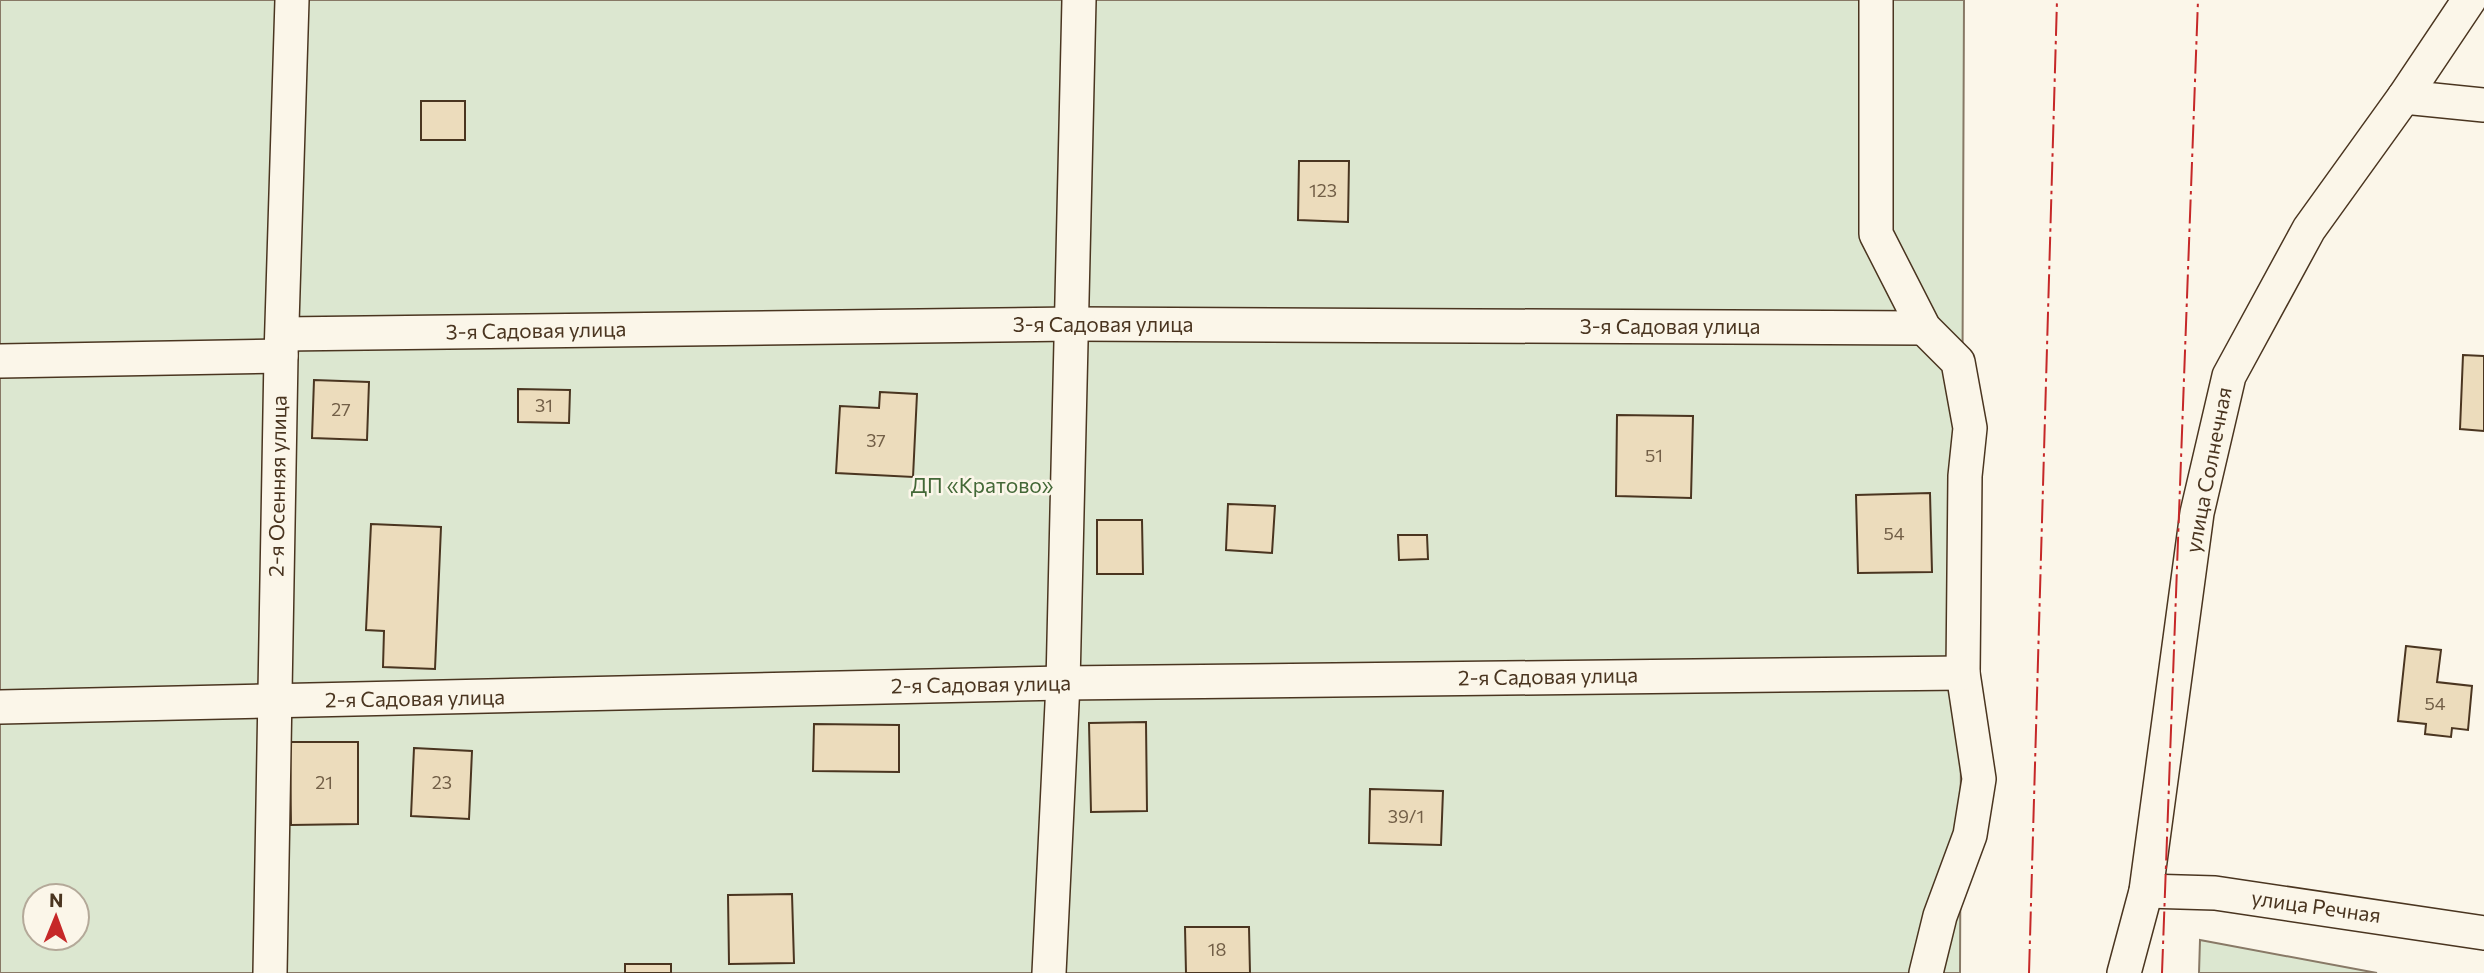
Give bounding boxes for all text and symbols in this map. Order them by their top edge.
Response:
house number: 123 [1309,179,1337,201]
street label: 3-я Садовая улица [1013,311,1193,336]
street label: 3-я Садовая улица [1580,313,1760,338]
street label: 3-я Садовая улица [445,315,626,344]
street label: улица Солнечная [2179,385,2236,555]
house number: 31 [535,394,553,416]
street label: 2-я Осенняя улица [262,395,291,577]
house number: 27 [331,398,351,420]
house number: 37 [866,429,886,451]
house number: 51 [1645,444,1663,466]
park label: ДП «Кратово» [911,472,1053,497]
house number: 54 [1883,522,1905,544]
street label: 2-я Садовая улица [1458,661,1638,690]
street label: 2-я Садовая улица [891,669,1071,698]
street label: 2-я Садовая улица [325,683,505,712]
house number: 54 [2424,692,2446,714]
house number: 21 [315,771,333,793]
house number: 23 [432,771,452,793]
house number: 39/1 [1388,805,1424,827]
north arrow [21,882,91,952]
street label: улица Речная [2250,884,2383,927]
text: N [49,888,64,911]
house number: 18 [1208,938,1226,960]

